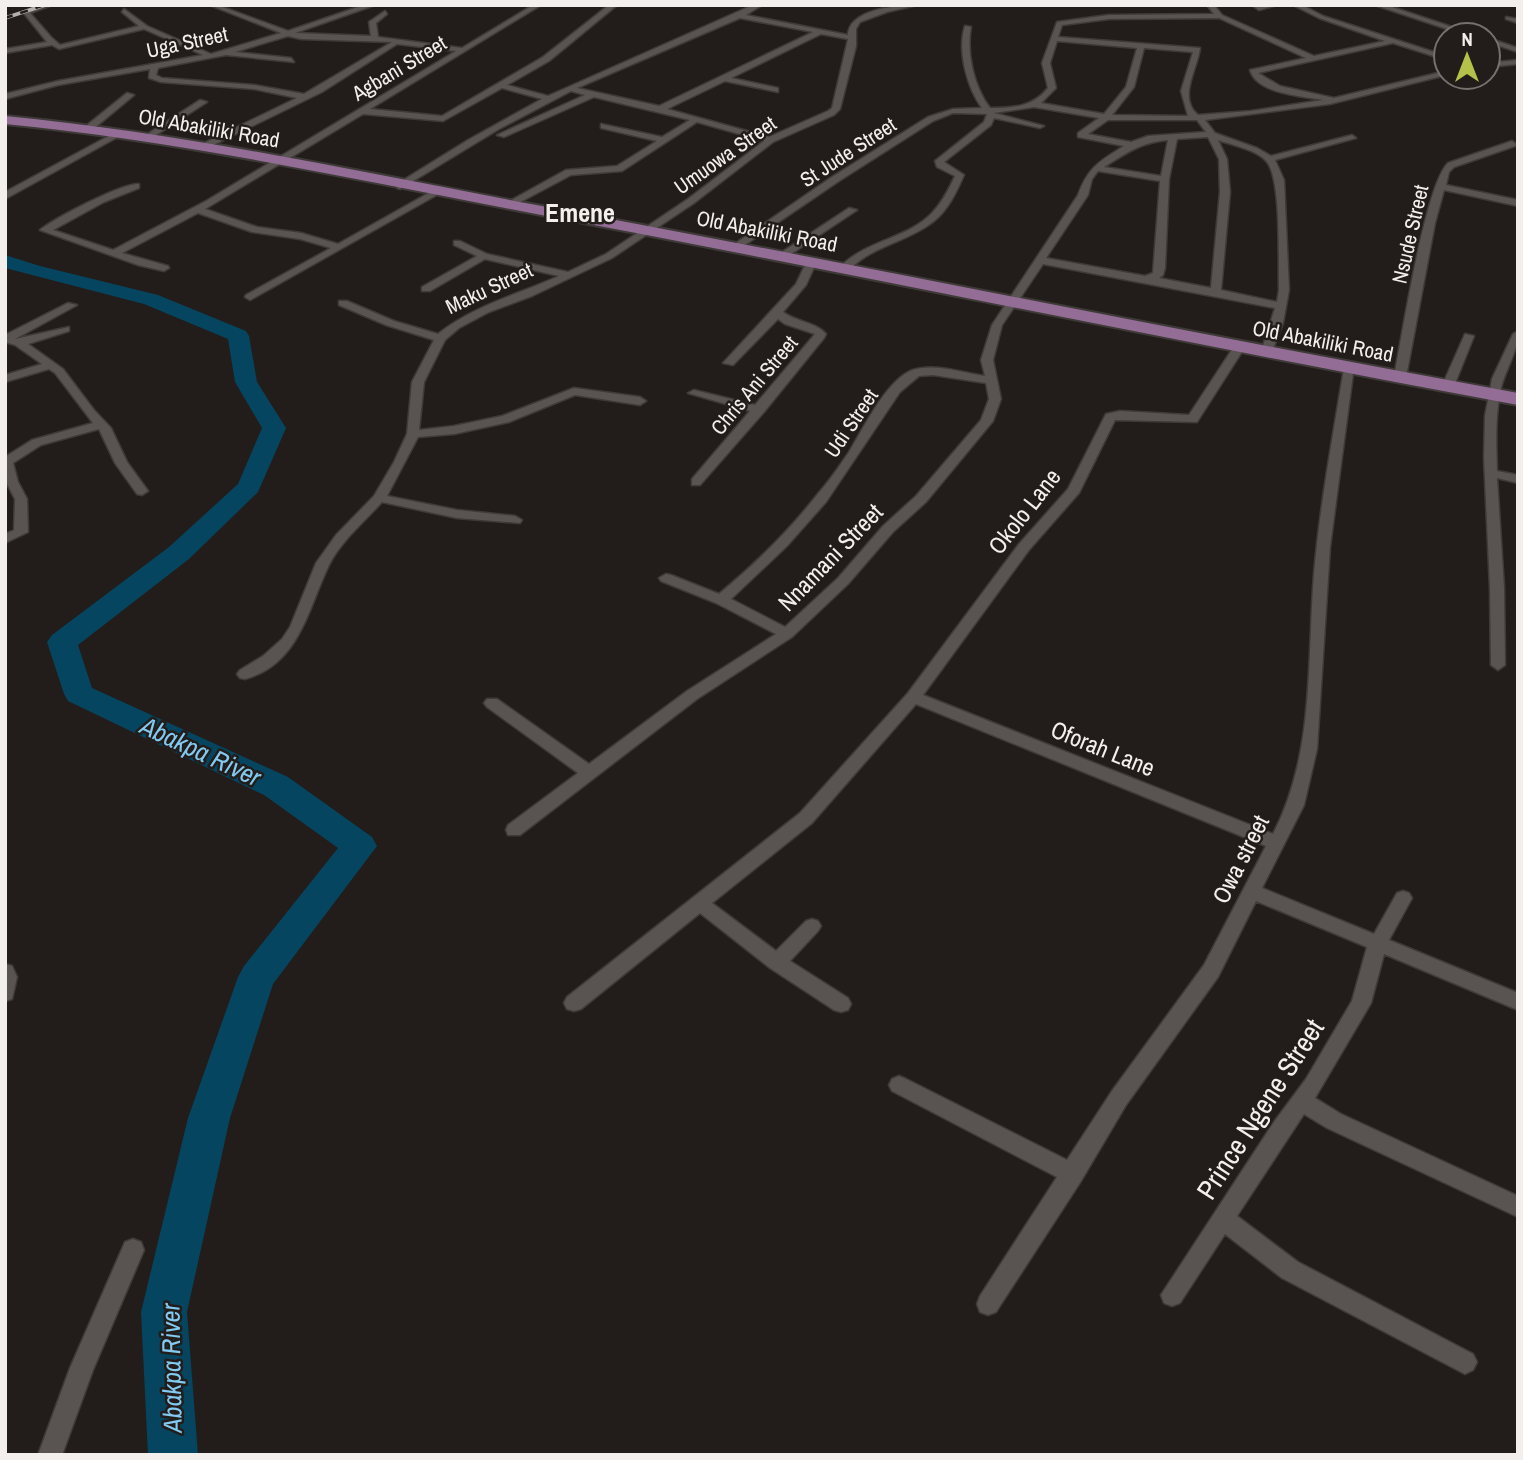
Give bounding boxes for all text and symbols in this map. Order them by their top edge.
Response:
street label: Uga Street [144,19,230,65]
north arrow [1432,21,1502,91]
text: N [1461,26,1473,52]
street label: Agbani Street [346,28,452,108]
street label: Old Abakiliki Road [136,101,282,155]
street label: Umuowa Street [668,109,782,201]
street label: St Jude Street [794,110,902,194]
street label: Nsude Street [1385,182,1435,286]
district label: Emene [545,195,615,230]
street label: Old Abakiliki Road [694,203,840,259]
street label: Maku Street [441,255,537,321]
street label: Old Abakiliki Road [1250,313,1396,369]
street label: Chris Ani Street [704,329,804,441]
street label: Udi Street [817,383,885,463]
street label: Okolo Lane [980,461,1068,561]
street label: Nnamani Street [771,496,890,618]
water label: Abakpa River [134,707,268,795]
street label: Oforah Lane [1046,713,1160,783]
street label: Owa street [1204,809,1276,909]
street label: Prince Ngene Street [1187,1011,1333,1207]
water label: Abakpa River [152,1302,190,1434]

